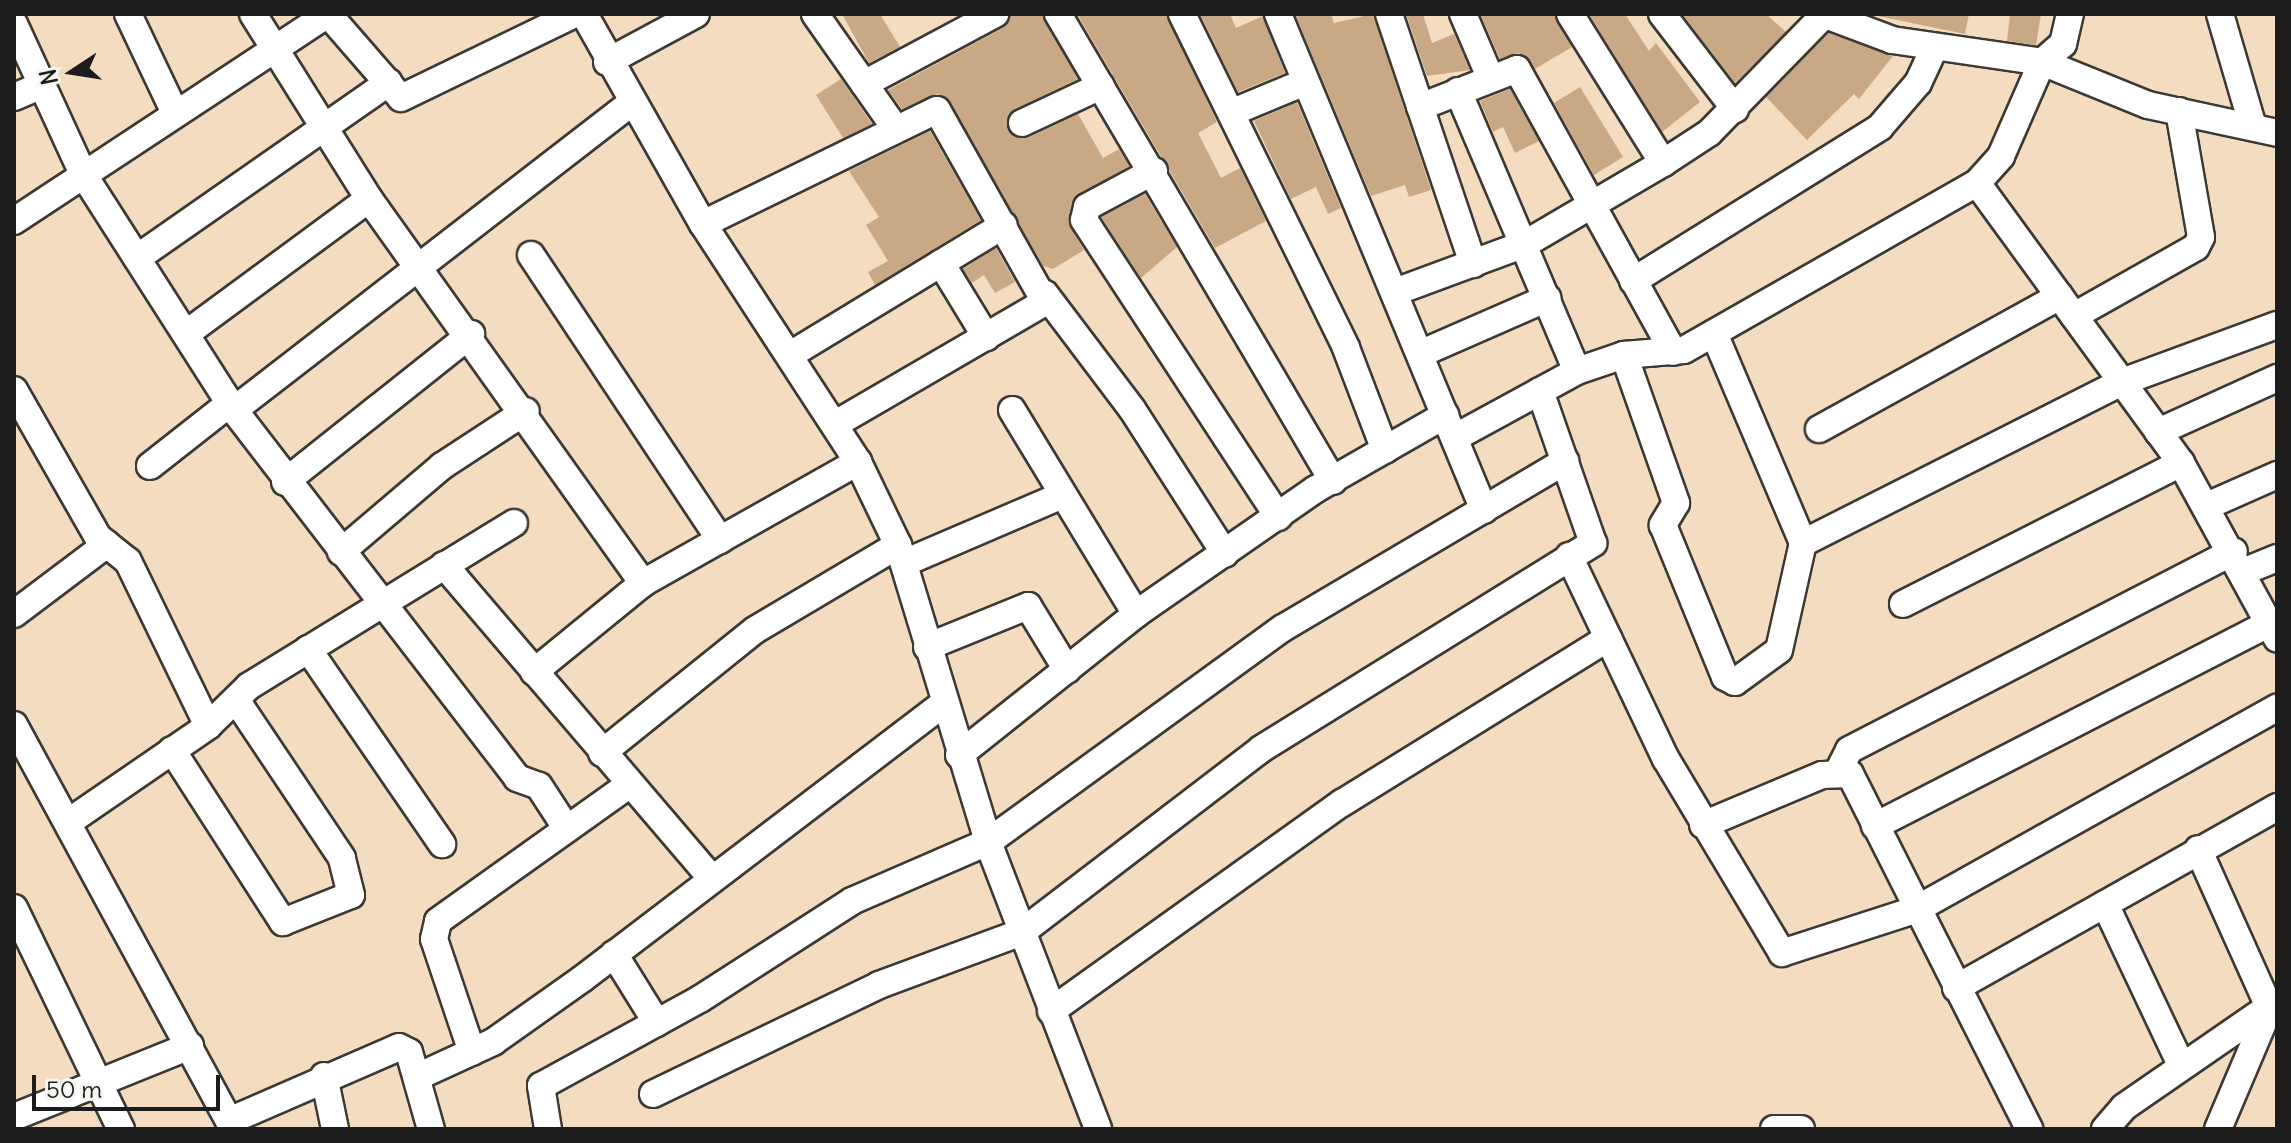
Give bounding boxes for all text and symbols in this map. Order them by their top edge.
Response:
north arrow [32,32,112,112]
text: N [33,67,64,87]
scale bar [36,1059,224,1109]
text: 50 m [46,1074,102,1104]

